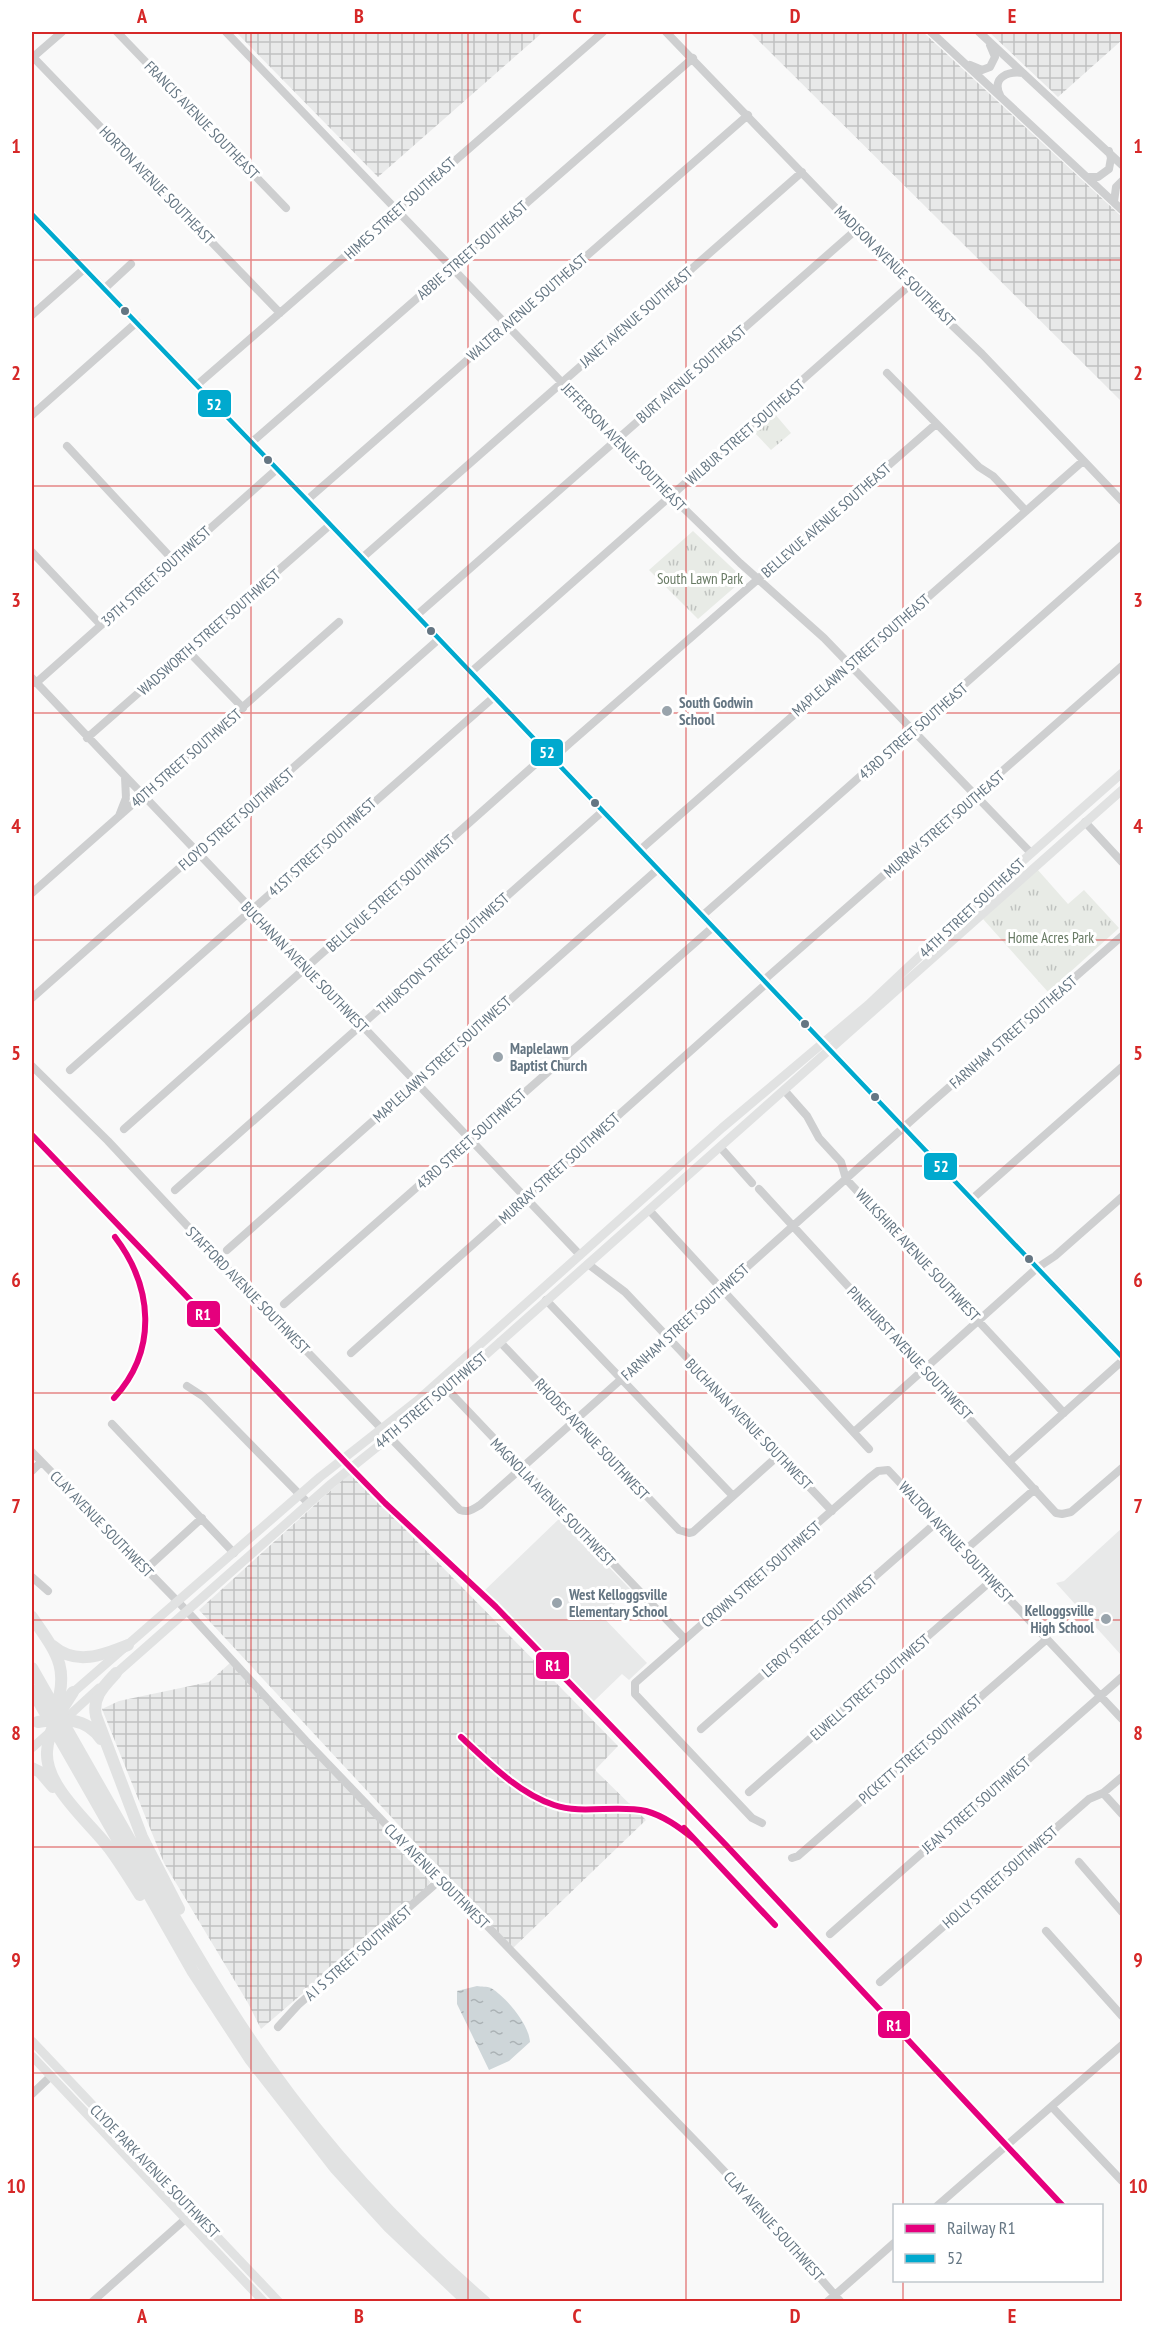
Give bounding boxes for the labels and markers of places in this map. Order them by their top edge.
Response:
unlabelled marker [119,305,131,317]
unlabelled marker [262,454,274,466]
unlabelled marker [425,625,437,637]
place label: South Godwin School [679,693,753,729]
marker: South Godwin School [660,704,674,718]
unlabelled marker [589,797,601,809]
unlabelled marker [799,1018,811,1030]
place label: Maplelawn Baptist Church [510,1039,587,1075]
marker: Maplelawn Baptist Church [491,1050,505,1064]
unlabelled marker [869,1091,881,1103]
unlabelled marker [1023,1253,1035,1265]
place label: West Kelloggsville Elementary School [568,1585,668,1621]
marker: West Kelloggsville Elementary School [550,1596,564,1610]
place label: Kelloggsville High School [1025,1601,1094,1637]
marker: Kelloggsville High School [1099,1612,1113,1626]

